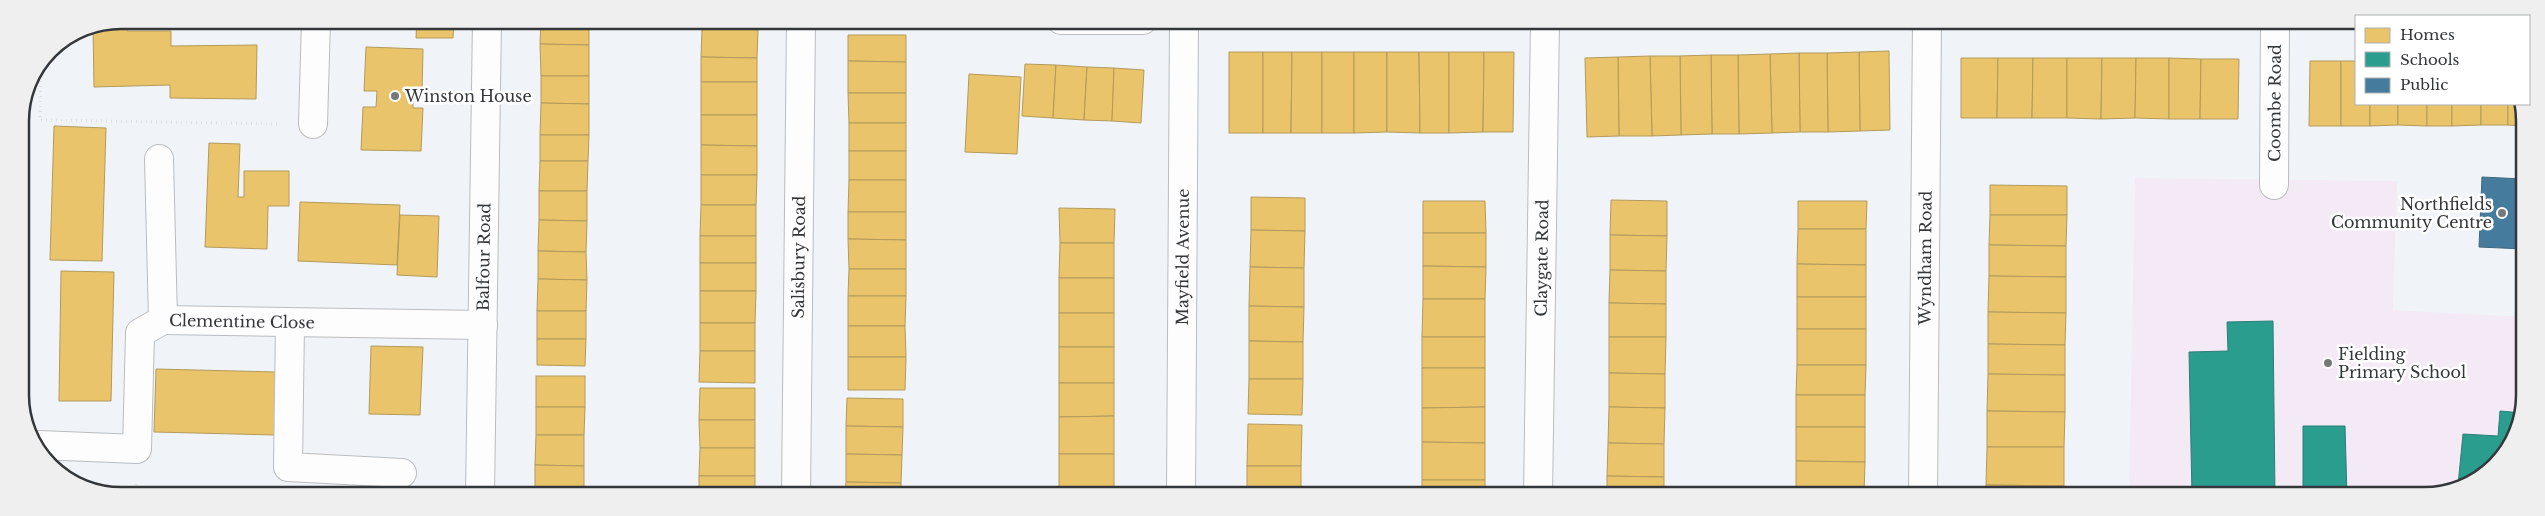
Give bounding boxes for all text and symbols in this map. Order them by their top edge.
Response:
legend [2355,15,2530,105]
text: Homes [2400,25,2455,44]
street label: Coombe Road [2264,44,2285,162]
text: Schools [2400,50,2460,69]
text: Public [2400,75,2448,94]
place label: Winston House [404,86,532,106]
marker: Winston House [389,90,401,102]
street label: Mayfield Avenue [1172,189,1193,325]
street label: Wyndham Road [1914,190,1936,326]
place label: Northfields Community Centre [2331,194,2492,232]
street label: Salisbury Road [788,195,809,319]
street label: Claygate Road [1531,199,1552,317]
street label: Balfour Road [473,203,494,311]
marker: Northfields Community Centre [2496,207,2508,219]
street label: Clementine Close [169,310,315,332]
place label: Fielding Primary School [2338,344,2466,382]
marker: Fielding Primary School [2322,357,2334,369]

